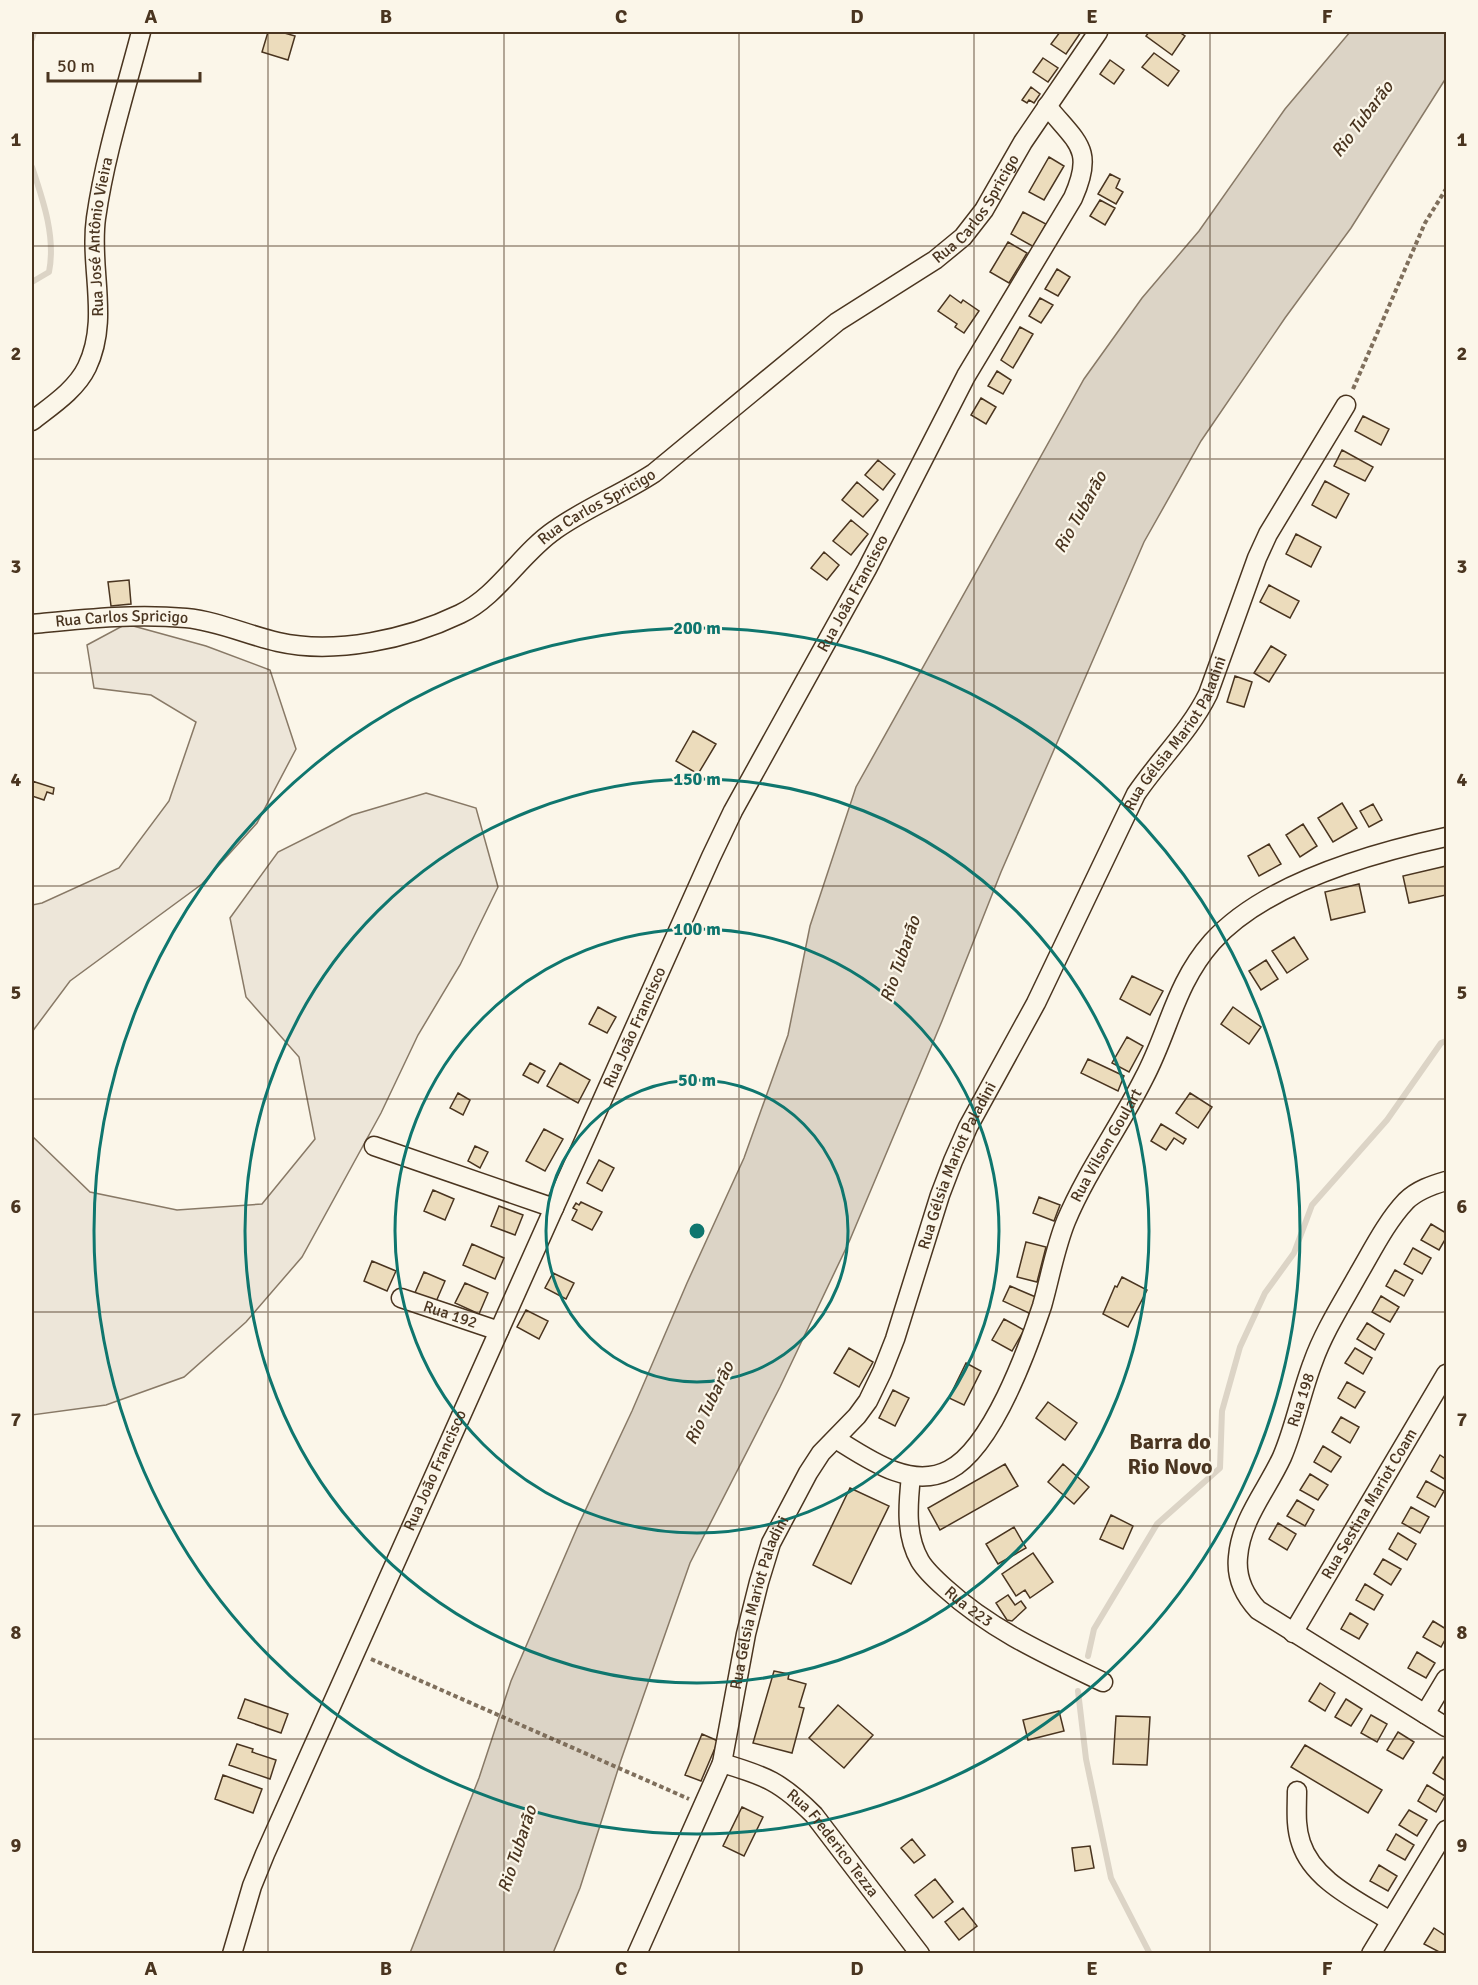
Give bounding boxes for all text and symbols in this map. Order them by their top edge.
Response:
text: A [145,4,158,29]
text: B [380,4,392,29]
text: C [615,4,627,29]
text: D [850,4,864,29]
text: E [1086,4,1098,29]
text: F [1322,4,1333,29]
scale bar [48,45,200,83]
text: 50 m [57,55,95,77]
water label: Rio Tubarão [1326,75,1399,161]
text: 1 [11,127,22,152]
text: 1 [1457,127,1468,152]
street label: Rua Carlos Spricigo [928,151,1024,268]
street label: Rua José Antônio Vieira [84,155,117,317]
text: 2 [11,341,21,366]
text: 2 [1457,341,1467,366]
street label: Rua Carlos Spricigo [534,464,660,549]
water label: Rio Tubarão [1049,466,1112,557]
street label: Rua João Francisco [813,531,893,656]
text: 3 [11,554,21,579]
text: 3 [1457,554,1467,579]
street label: Rua Carlos Spricigo [54,606,189,632]
text: 200 m [673,617,721,639]
street label: Rua Gélsia Mariot Paladini [1120,653,1231,814]
text: 4 [11,767,22,792]
text: 4 [1457,767,1468,792]
text: 150 m [673,768,721,790]
water label: Rio Tubarão [875,911,926,1005]
text: 100 m [673,918,721,940]
street label: Rua João Francisco [599,964,671,1091]
text: 5 [11,980,21,1005]
text: 5 [1457,980,1467,1005]
text: 50 m [678,1069,716,1091]
street label: Rua Gélsia Mariot Paladini [914,1078,1001,1252]
street label: Rua Vilson Goulart [1066,1085,1147,1205]
text: 6 [11,1194,22,1219]
text: 6 [1457,1194,1468,1219]
centre of rings [687,1221,707,1241]
street label: Rua 192 [421,1296,480,1333]
water label: Rio Tubarão [679,1356,739,1448]
street label: Rua 198 [1283,1370,1319,1430]
text: 7 [11,1407,22,1432]
street label: Rua João Francisco [399,1407,471,1534]
text: 7 [1457,1407,1468,1432]
street label: Rua Sestina Mariot Coam [1317,1425,1422,1583]
district label: Barra do Rio Novo [1128,1428,1212,1480]
street label: Rua Gélsia Mariot Paladini [726,1512,794,1691]
street label: Rua 223 [940,1582,996,1631]
text: 8 [11,1620,22,1645]
text: 8 [1457,1620,1468,1645]
street label: Rua Frederico Tezza [783,1785,883,1901]
water label: Rio Tubarão [493,1801,542,1895]
text: 9 [11,1833,22,1858]
text: 9 [1457,1833,1468,1858]
text: A [145,1956,158,1981]
text: B [380,1956,392,1981]
text: C [615,1956,627,1981]
text: D [850,1956,864,1981]
text: E [1086,1956,1098,1981]
text: F [1322,1956,1333,1981]

